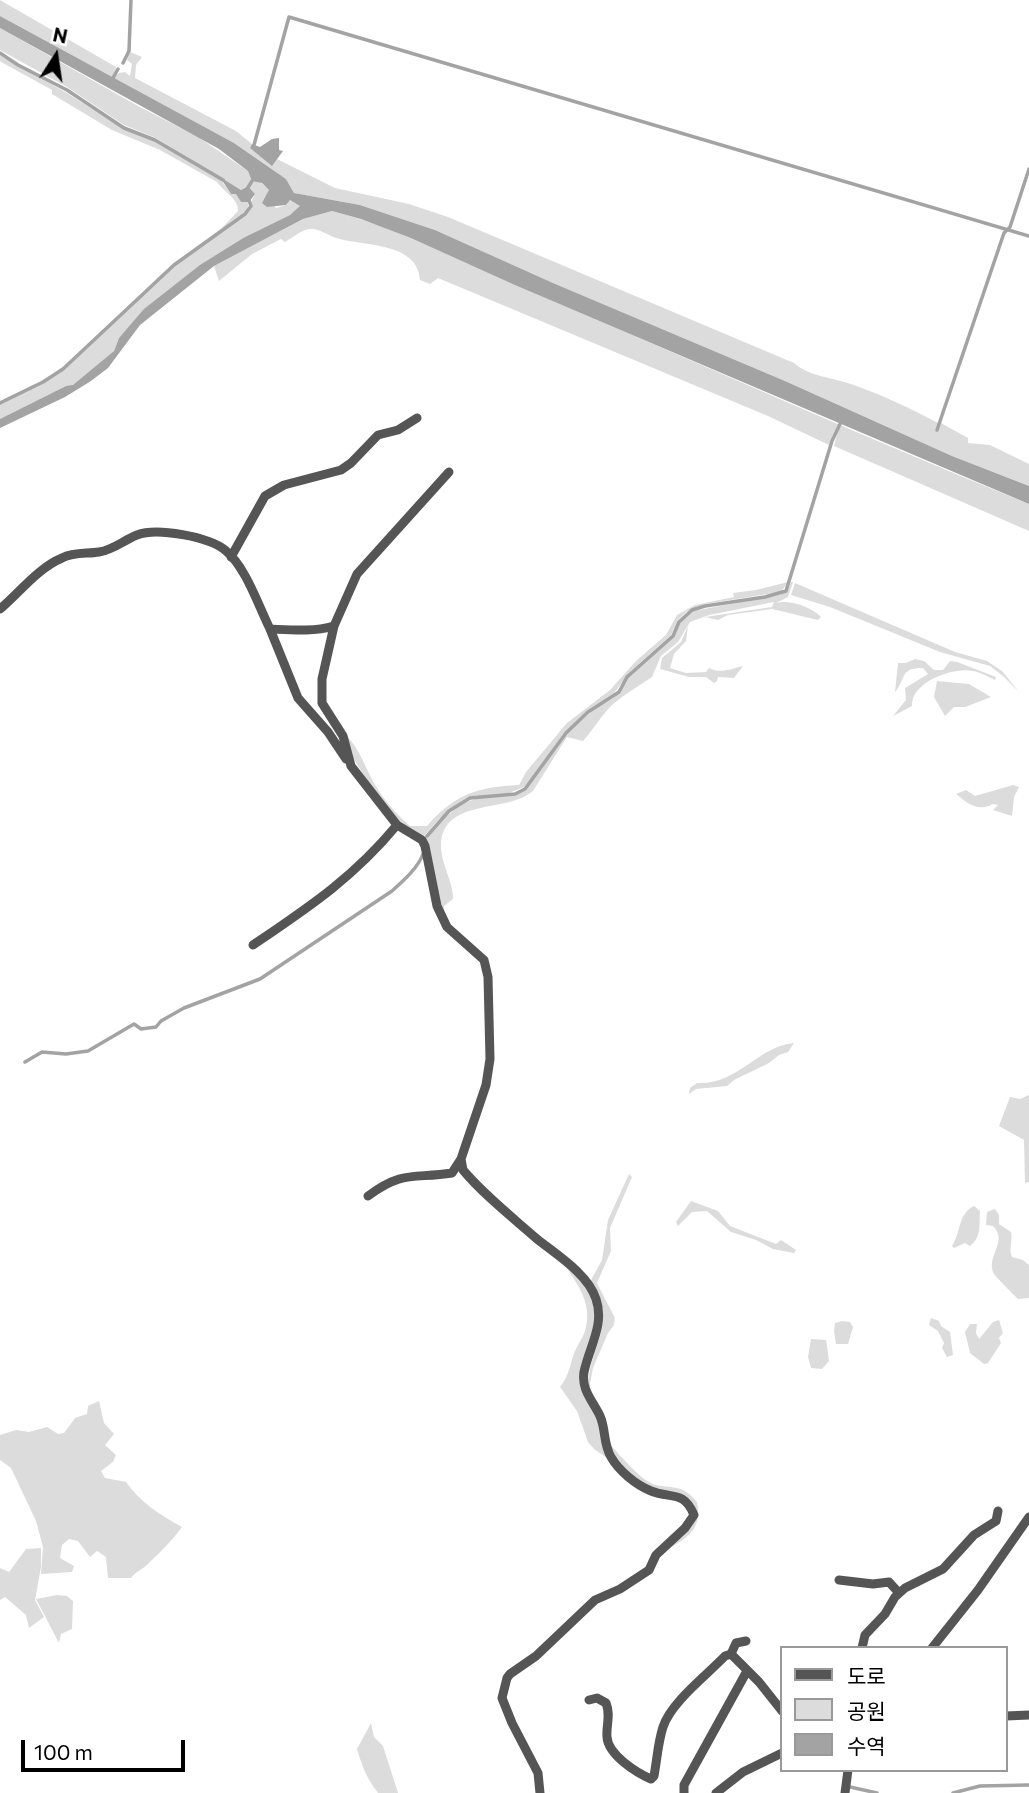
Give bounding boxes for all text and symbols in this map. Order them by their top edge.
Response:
north arrow [21,21,91,91]
text: N [51,22,70,48]
legend [780,1646,1008,1772]
text: 도로 [847,1663,886,1688]
text: 공원 [847,1698,886,1723]
scale bar [24,1727,189,1771]
text: 수역 [847,1733,886,1758]
text: 100 m [34,1739,93,1764]

